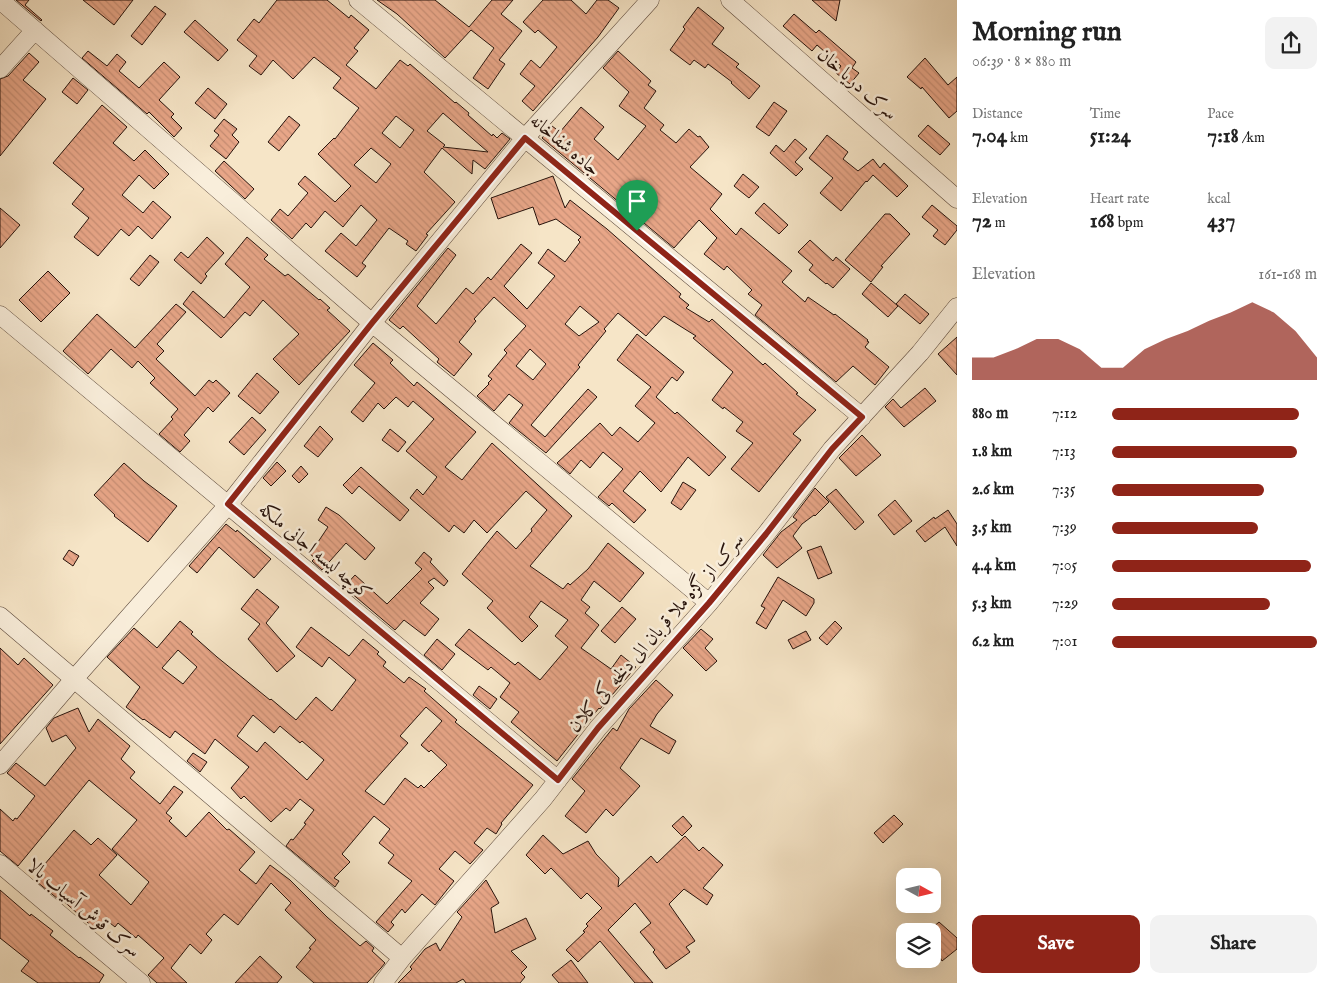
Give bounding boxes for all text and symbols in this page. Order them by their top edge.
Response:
text: Morning run [972,15,1122,50]
button: share [1265,17,1317,69]
street label: سرک دریا خان [812,43,902,126]
text: 06:39 · 8 × 880 m [972,52,1071,72]
text: Distance [972,105,1023,123]
text: Time [1090,105,1121,123]
text: Pace [1207,105,1234,123]
street label: جاده شفاخانه [525,109,605,182]
text: 7.04 [972,123,1007,150]
text: 51:24 [1090,123,1131,150]
text: 7:18 [1207,123,1239,150]
text: km [1007,129,1028,147]
text: /km [1239,129,1265,147]
pin [616,180,658,231]
icon: arrive [623,187,651,215]
text: Elevation [972,190,1028,208]
text: Heart rate [1090,190,1149,208]
text: kcal [1207,190,1231,208]
text: 72 [972,208,992,235]
text: 168 [1090,208,1115,235]
text: 437 [1207,208,1235,235]
text: m [992,214,1006,232]
text: bpm [1115,214,1143,232]
text: Elevation [972,265,1035,285]
text: 161–168 m [1258,265,1317,285]
text: 880 m [972,404,1008,424]
text: 7:12 [1052,404,1077,424]
text: 1.8 km [972,442,1012,462]
text: 7:13 [1052,442,1076,462]
text: 2.6 km [972,480,1014,500]
text: 7:35 [1052,480,1075,500]
street label: کوچه لیسه اجانی ملکه [253,497,376,606]
text: 3.5 km [972,518,1012,538]
text: 7:39 [1052,518,1077,538]
street label: سرک از گزه ملا قربان الی دلخه کی کلان [562,527,750,738]
text: 4.4 km [972,556,1016,576]
text: 7:05 [1052,556,1077,576]
text: 5.3 km [972,594,1012,614]
text: 7:29 [1052,594,1078,614]
text: 6.2 km [972,632,1014,652]
text: 7:01 [1052,632,1077,652]
street label: سرک قوش آسیاب بالا [21,854,145,963]
north arrow [896,868,941,912]
map controls [896,868,941,968]
button: Save [972,915,1140,973]
button: Share [1150,915,1317,973]
button: layers [896,923,941,968]

